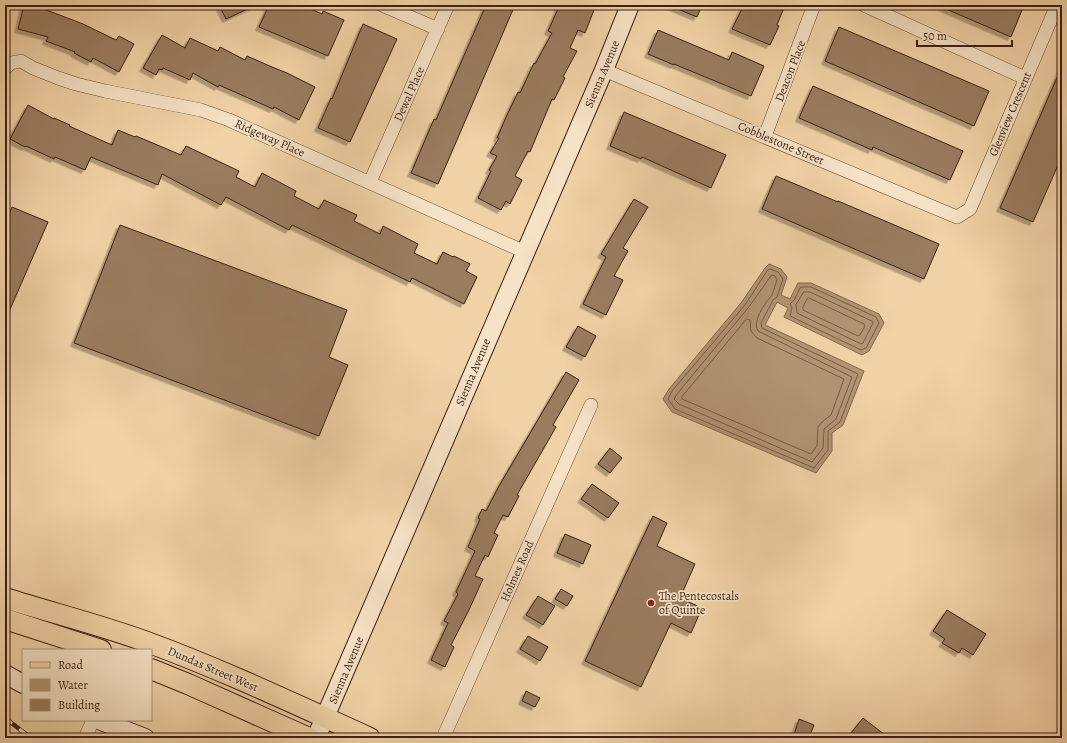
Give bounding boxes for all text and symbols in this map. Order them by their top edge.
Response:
scale bar [917,22,1012,48]
text: 50 m [923,28,947,44]
street label: Sienna Avenue [581,38,623,110]
street label: Deacon Place [771,38,809,104]
street label: Dewal Place [390,64,428,124]
street label: Glenview Crescent [985,69,1035,159]
street label: Ridgeway Place [232,115,308,161]
street label: Cobblestone Street [735,118,827,168]
street label: Sienna Avenue [452,336,494,408]
street label: Holmes Road [496,537,538,604]
place label: The Pentecostals of Quinte [659,588,739,618]
marker: The Pentecostals of Quinte [646,598,656,608]
street label: Sienna Avenue [325,634,367,706]
street label: Dundas Street West [165,643,261,695]
legend [22,649,152,721]
text: Road [58,657,84,673]
text: Water [57,677,88,693]
text: Building [58,697,100,713]

